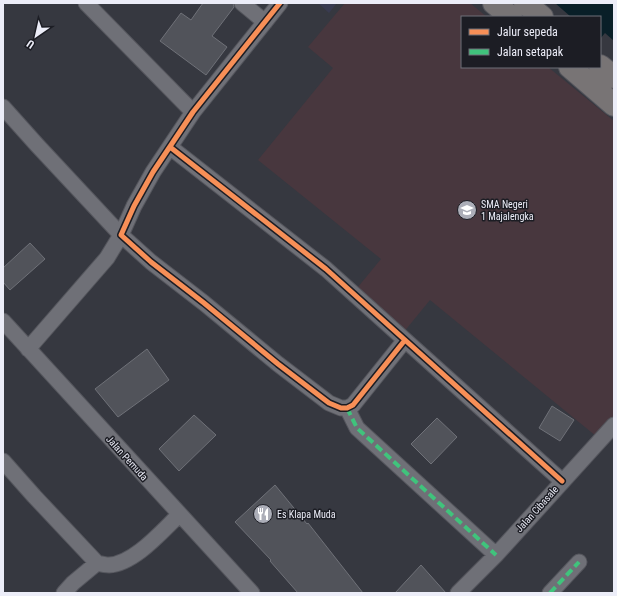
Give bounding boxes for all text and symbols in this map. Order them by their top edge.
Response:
north arrow [16,16,56,56]
legend [461,16,601,68]
text: Jalur sepeda [497,25,558,39]
text: U [24,37,37,51]
text: Jalan setapak [497,45,564,59]
school or university icon: SMA Negeri 1 Majalengka [456,199,478,221]
place label: SMA Negeri 1 Majalengka [481,199,534,222]
street label: Jalan Pemuda [104,433,150,483]
street label: Jalan Cibasale [514,484,561,534]
restaurant icon: Es Klapa Muda [252,503,274,525]
place label: Es Klapa Muda [277,509,336,520]

